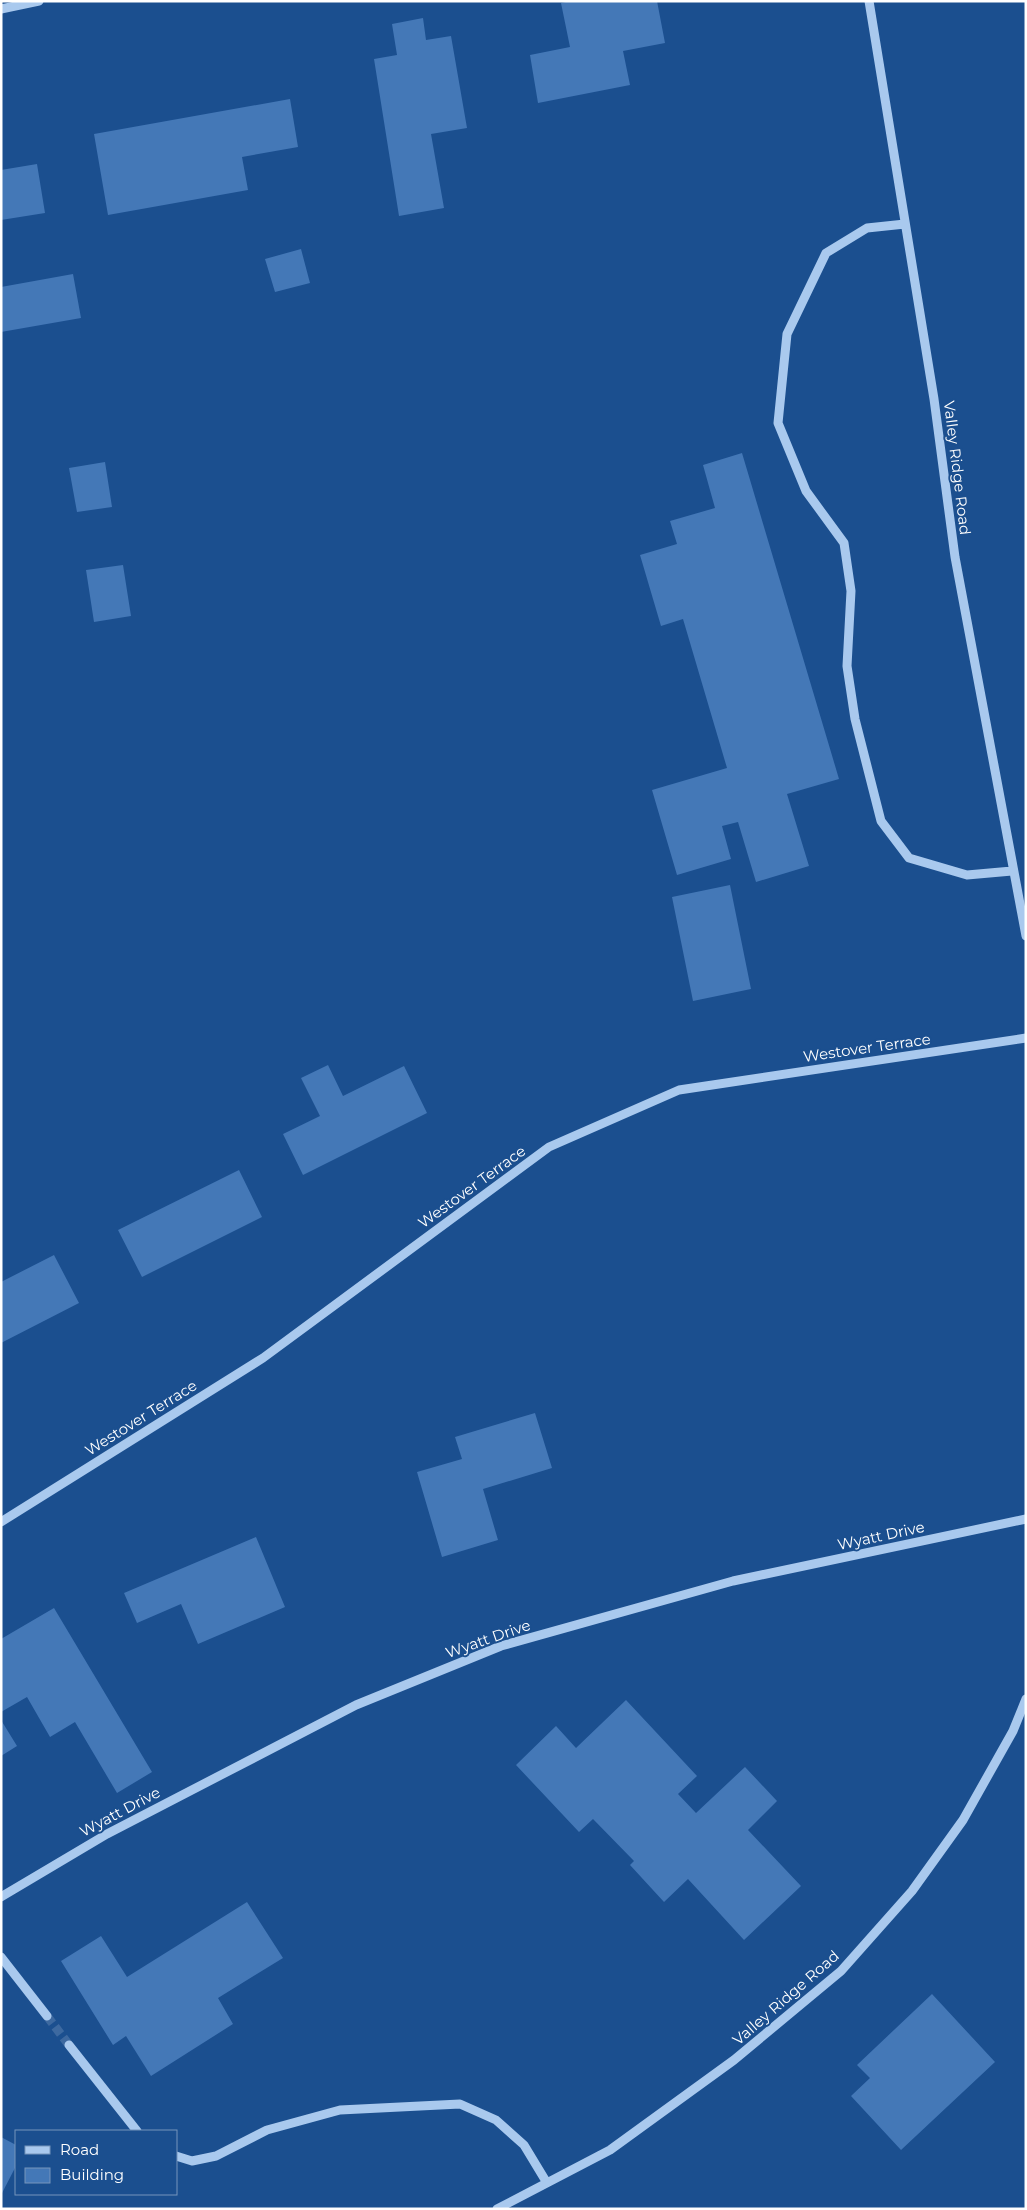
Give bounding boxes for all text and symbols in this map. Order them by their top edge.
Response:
street label: Valley Ridge Road [940,400,975,536]
street label: Westover Terrace [802,1029,932,1066]
street label: Westover Terrace [414,1141,529,1232]
street label: Westover Terrace [81,1375,200,1460]
street label: Wyatt Drive [836,1517,926,1554]
street label: Wyatt Drive [443,1615,533,1662]
street label: Wyatt Drive [76,1782,163,1841]
street label: Valley Ridge Road [728,1946,843,2049]
legend [15,2130,178,2195]
text: Road [60,2140,99,2159]
text: Building [60,2165,124,2184]

